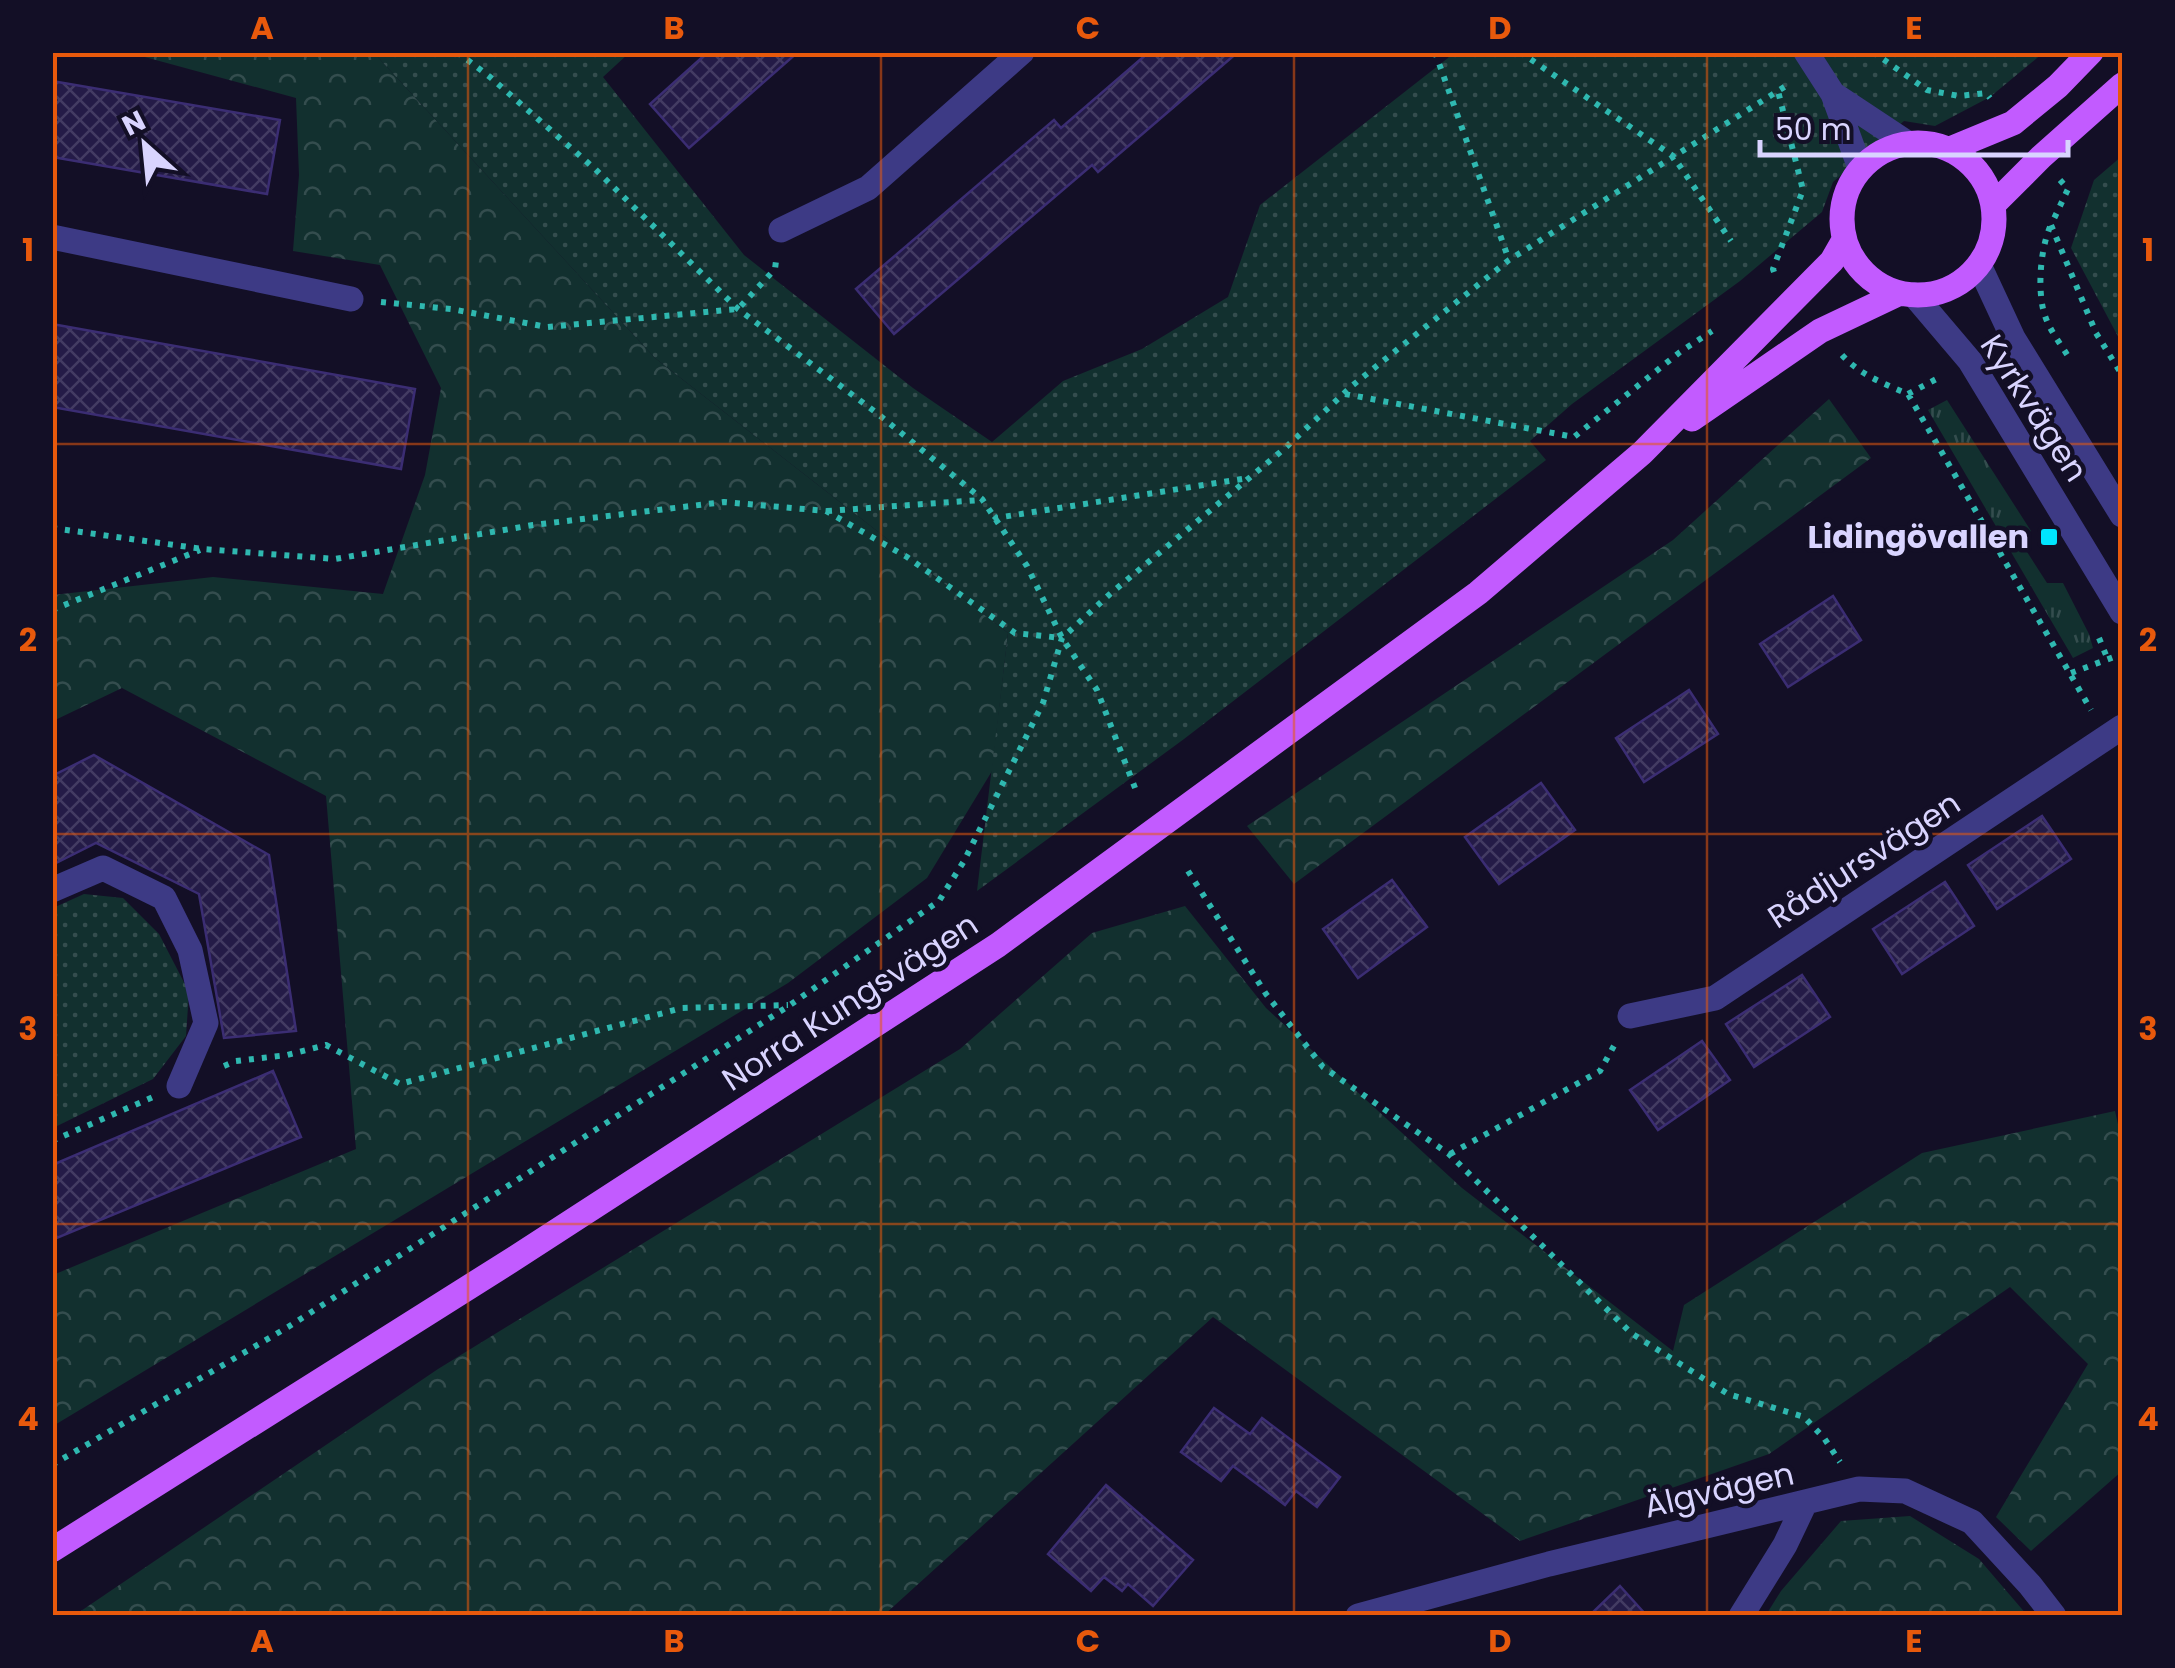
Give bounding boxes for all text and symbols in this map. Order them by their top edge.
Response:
text: A [250,5,274,50]
text: B [663,5,685,50]
text: C [1076,5,1100,50]
text: D [1488,5,1512,50]
text: E [1905,5,1923,50]
north arrow [95,95,195,195]
scale bar [1760,95,2068,157]
text: N [116,101,152,145]
text: 50 m [1775,108,1852,151]
text: 1 [22,227,34,272]
text: 1 [2142,227,2154,272]
street label: Kyrkvägen [1970,325,2099,490]
place label: Lidingövallen [1808,514,2029,559]
marker: Lidingövallen [2038,526,2060,548]
text: 2 [19,617,37,662]
text: 2 [2139,617,2157,662]
street label: Rådjursvägen [1759,780,1969,939]
street label: Norra Kungsvägen [713,902,987,1101]
text: 3 [18,1006,38,1051]
text: 3 [2138,1006,2158,1051]
text: 4 [17,1396,39,1441]
text: 4 [2137,1396,2159,1441]
street label: Älgvägen [1639,1450,1798,1529]
text: A [250,1618,274,1663]
text: B [663,1618,685,1663]
text: C [1076,1618,1100,1663]
text: D [1488,1618,1512,1663]
text: E [1905,1618,1923,1663]

